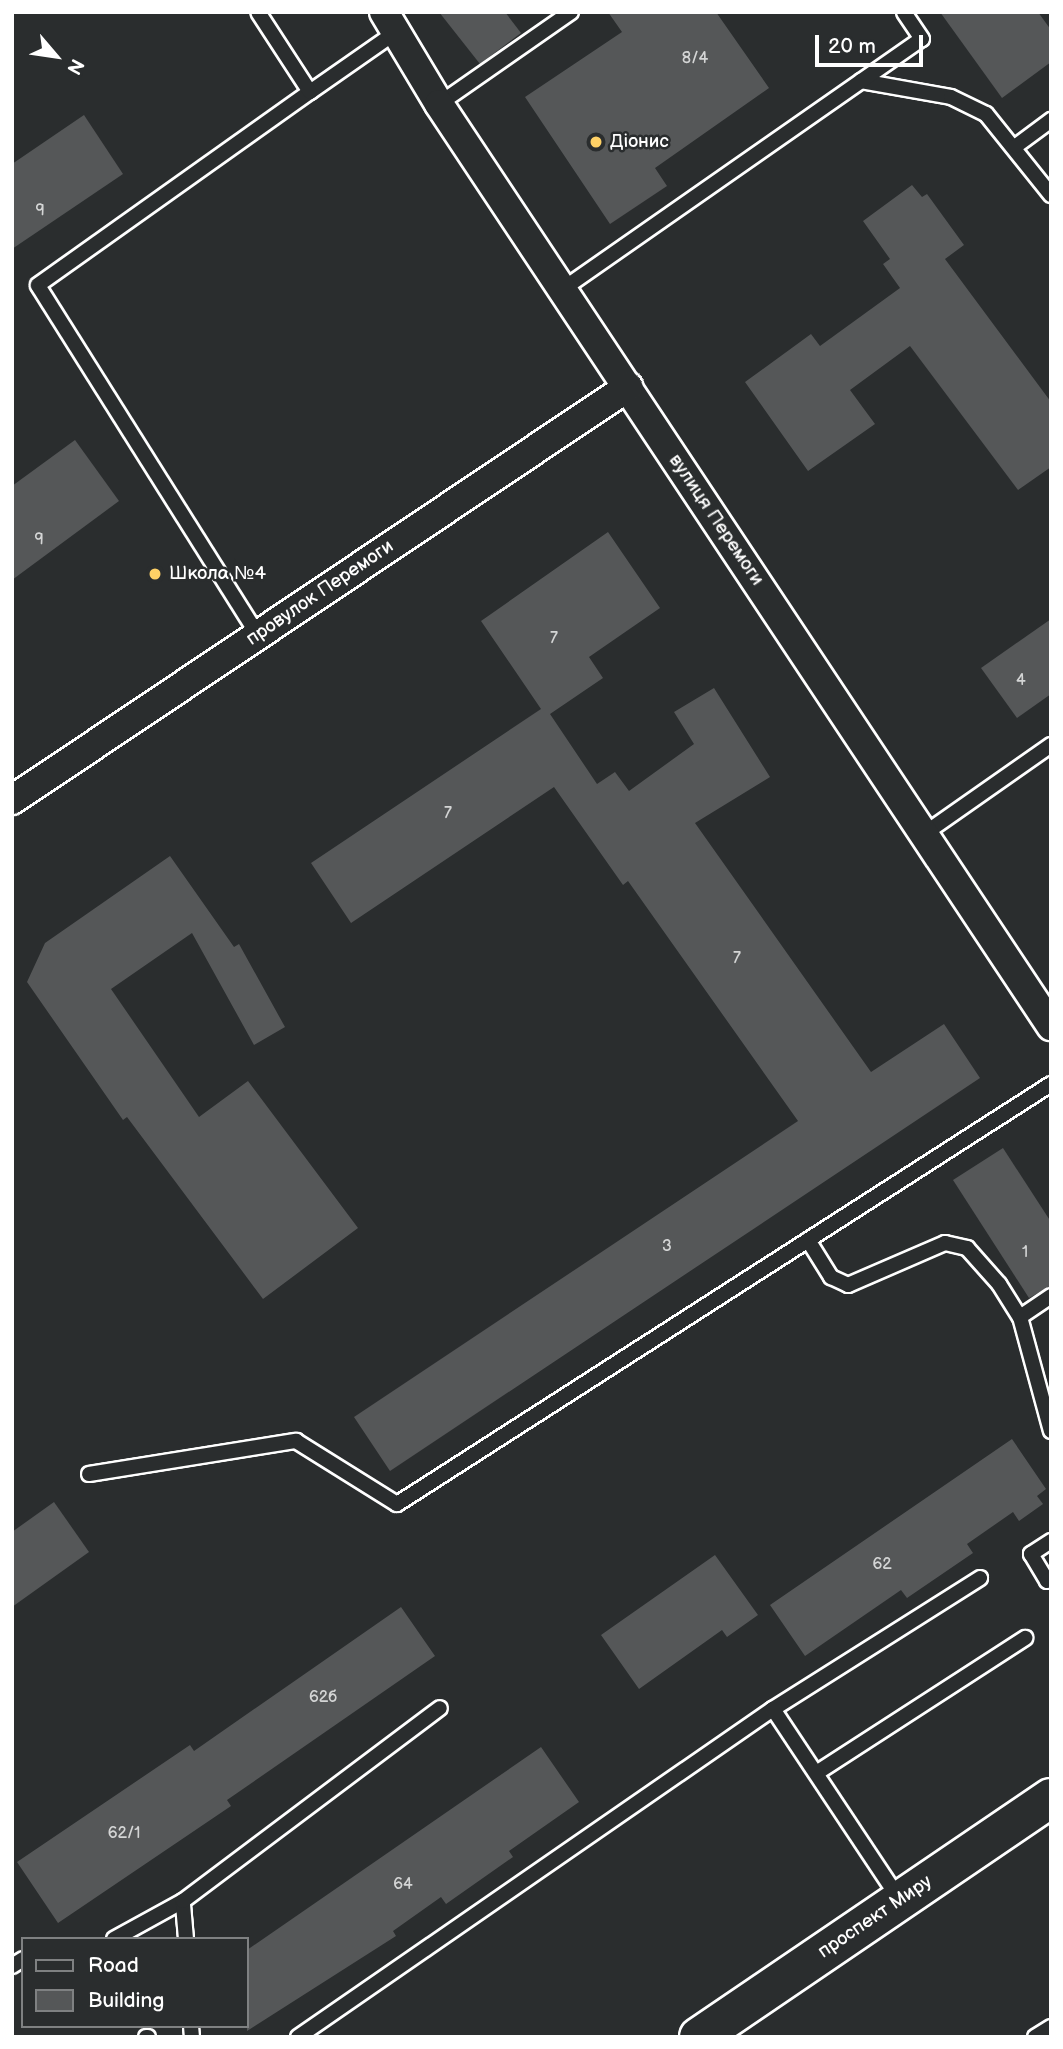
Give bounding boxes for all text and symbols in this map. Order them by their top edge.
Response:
north arrow [21,21,91,91]
scale bar [818,21,926,65]
text: 20 m [828,34,876,59]
house number: 8/4 [682,49,708,69]
text: N [61,55,88,78]
place label: Діонис [610,131,669,153]
marker: Діонис [588,134,604,150]
house number: 9 [35,201,45,221]
street label: вулиця Перемоги [664,450,768,590]
house number: 9 [34,530,44,550]
street label: провулок Перемоги [242,535,398,651]
place label: Школа №4 [169,563,266,585]
marker: Школа №4 [147,566,163,582]
house number: 7 [550,629,558,649]
house number: 4 [1016,671,1026,691]
house number: 7 [444,804,452,824]
house number: 7 [733,949,741,969]
house number: 3 [662,1237,672,1257]
house number: 1 [1022,1243,1028,1263]
house number: 62 [872,1555,892,1575]
house number: 62б [309,1688,337,1708]
house number: 62/1 [108,1824,140,1844]
street label: проспект Миру [814,1870,936,1964]
house number: 64 [393,1875,413,1895]
legend [21,1937,248,2028]
text: Road [88,1953,139,1978]
text: Building [88,1988,164,2013]

